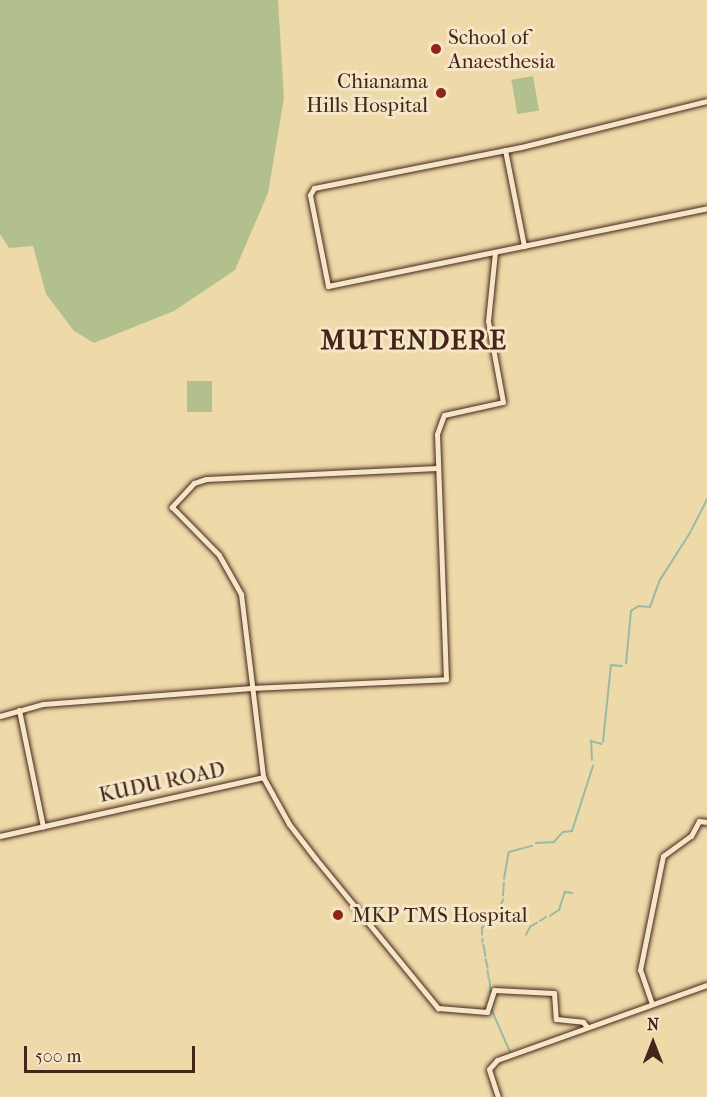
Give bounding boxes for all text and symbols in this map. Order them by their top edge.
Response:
place label: School of Anaesthesia [448,24,555,74]
marker: School of Anaesthesia [429,42,443,56]
place label: Chianama Hills Hospital [306,68,428,118]
marker: Chianama Hills Hospital [432,84,450,102]
district label: MUTENDERE [321,325,507,357]
street label: KUDU ROAD [97,756,227,808]
place label: MKP TMS Hospital [352,902,528,928]
marker: MKP TMS Hospital [329,906,347,924]
north arrow [623,1013,683,1073]
text: N [647,1015,659,1034]
scale bar [27,1034,198,1072]
text: 500 m [35,1046,81,1067]

